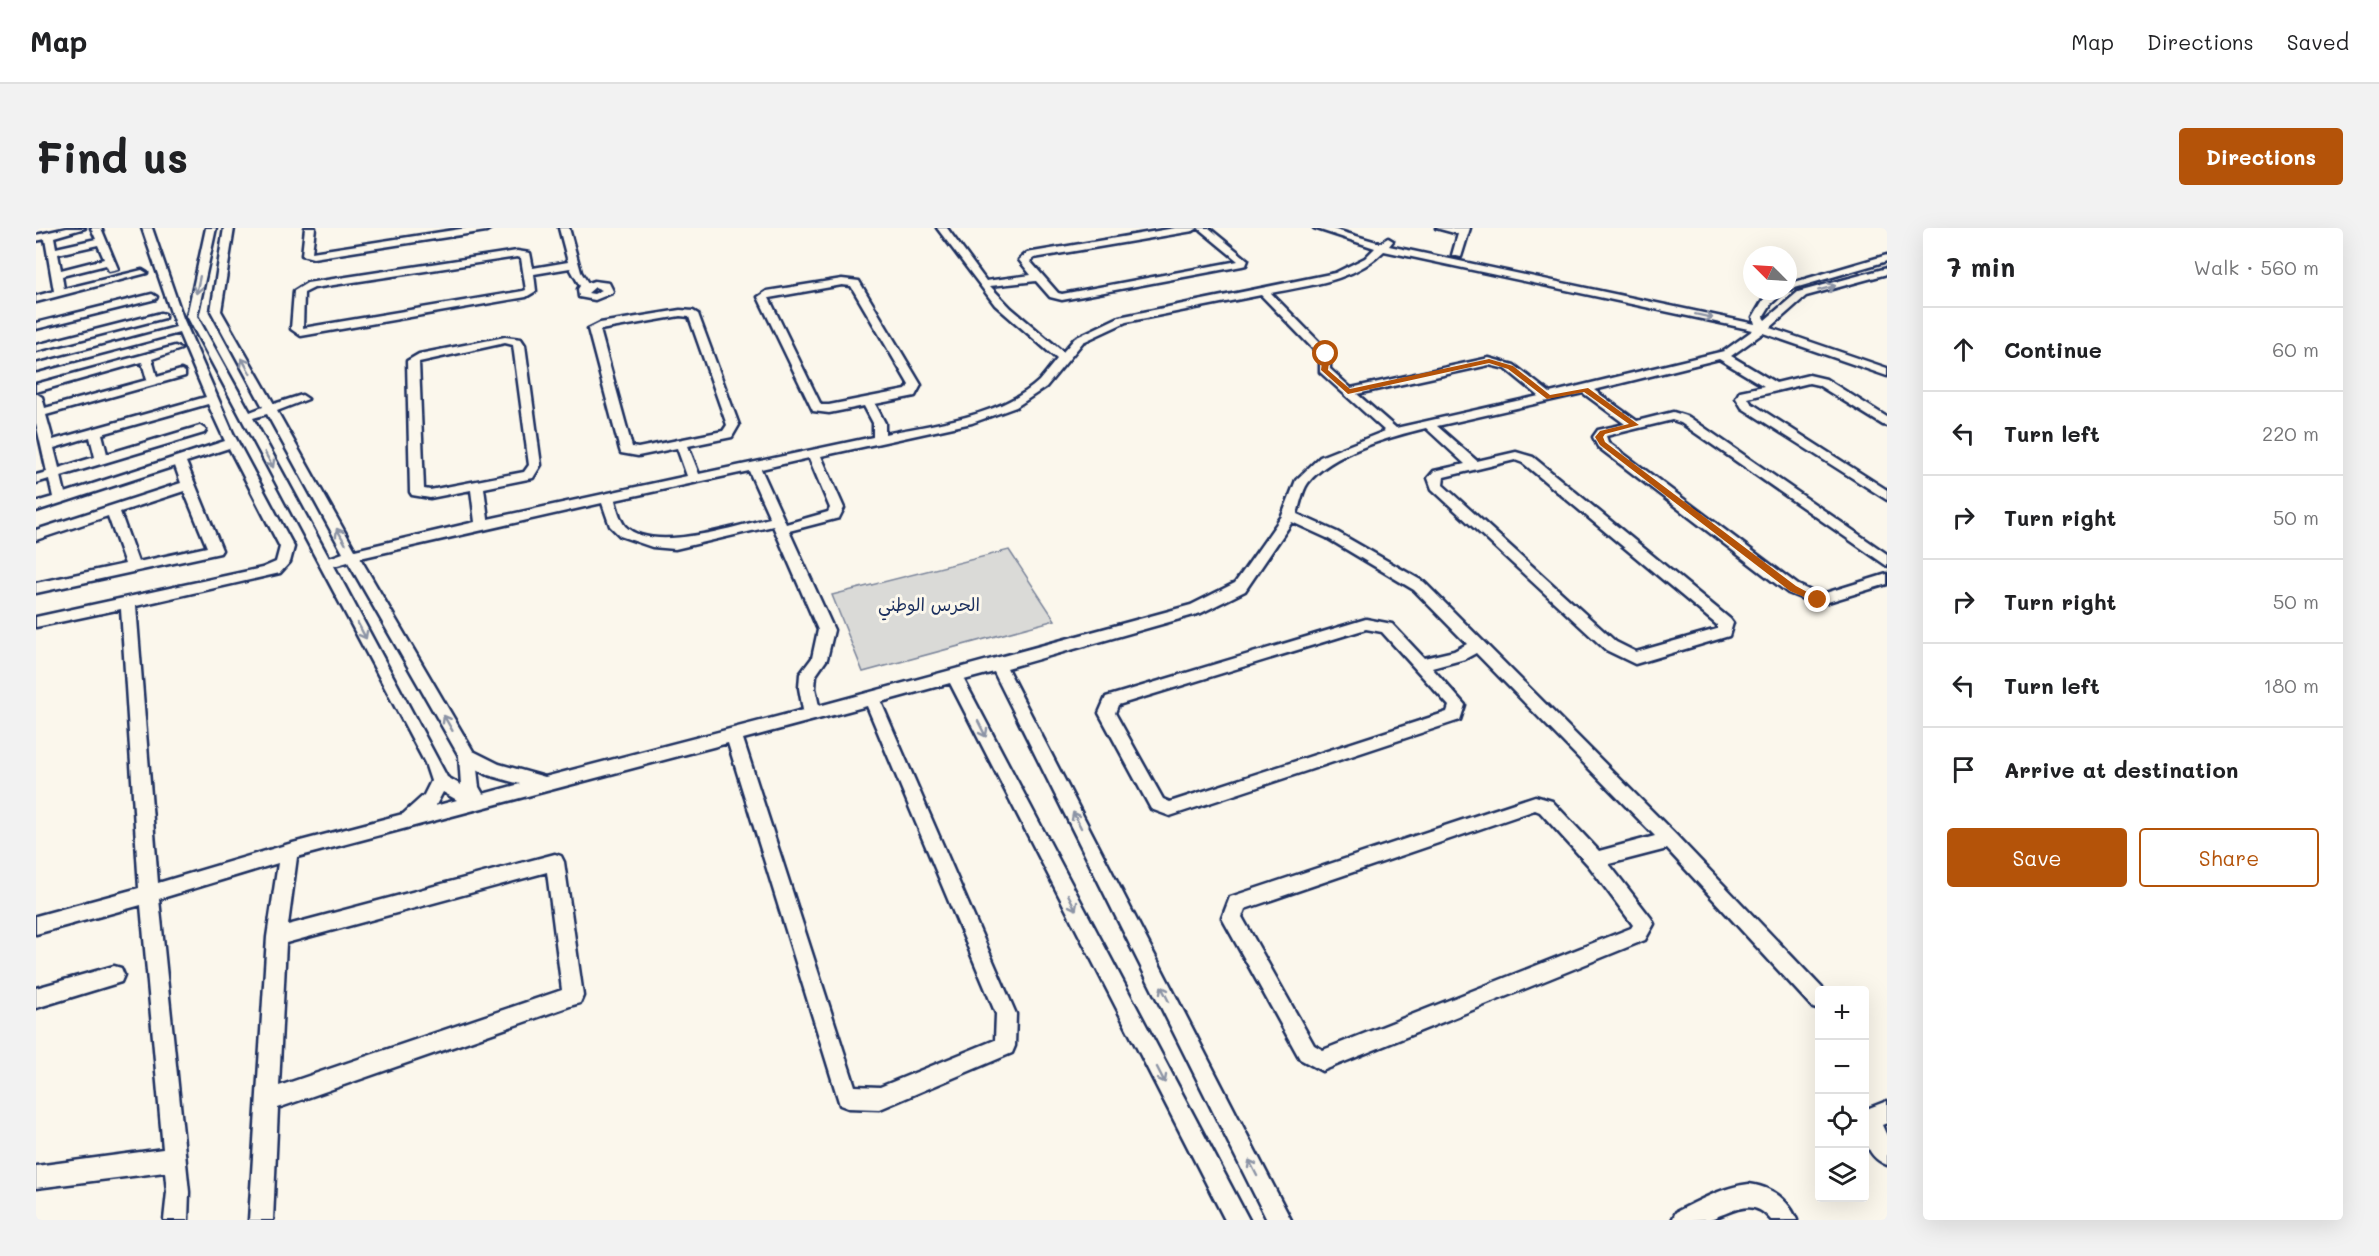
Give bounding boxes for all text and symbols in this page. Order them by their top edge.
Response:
text: Map [30,23,87,59]
text: Map [2071,28,2114,55]
text: Directions [2147,28,2254,55]
text: Saved [2287,28,2349,55]
button: Directions [2179,128,2343,185]
text: Find us [36,129,188,184]
north arrow [1743,246,1797,300]
text: 7 min [1947,250,2015,284]
text: Walk · 560 m [2193,254,2319,280]
one-way arrow [192,275,203,294]
one-way arrow [1818,281,1837,293]
one-way arrow [1694,311,1713,323]
icon: ahead [1947,333,1980,366]
text: Continue [2004,335,2102,364]
text: 60 m [2272,336,2319,362]
route start [1312,340,1338,366]
one-way arrow [240,357,251,375]
icon: left [1947,417,1980,450]
text: Turn left [2004,419,2100,448]
text: 220 m [2262,420,2319,446]
one-way arrow [263,451,275,468]
icon: right [1947,501,1980,534]
text: Turn right [2004,503,2116,532]
text: 50 m [2273,504,2319,530]
one-way arrow [335,528,347,545]
icon: right [1947,585,1980,618]
route end [1804,586,1830,612]
text: Turn right [2004,587,2116,616]
text: 50 m [2273,588,2319,614]
district label: الحرس الوطني [878,592,980,621]
one-way arrow [356,622,368,639]
icon: left [1947,669,1980,702]
text: Turn left [2004,671,2100,700]
text: 180 m [2263,672,2319,698]
one-way arrow [442,715,454,732]
one-way arrow [977,719,988,737]
icon: arrive [1947,753,1980,786]
text: Arrive at destination [2004,755,2239,784]
one-way arrow [1070,811,1082,829]
button: Save [1947,828,2127,887]
button: Share [2139,828,2319,887]
one-way arrow [1066,892,1078,910]
one-way arrow [1158,985,1170,1003]
map controls [1815,986,1869,1202]
button: + [1815,986,1869,1040]
button: − [1815,1040,1869,1094]
one-way arrow [1156,1065,1168,1083]
button: locate [1815,1094,1869,1148]
button: layers [1815,1148,1869,1202]
one-way arrow [1247,1159,1258,1177]

